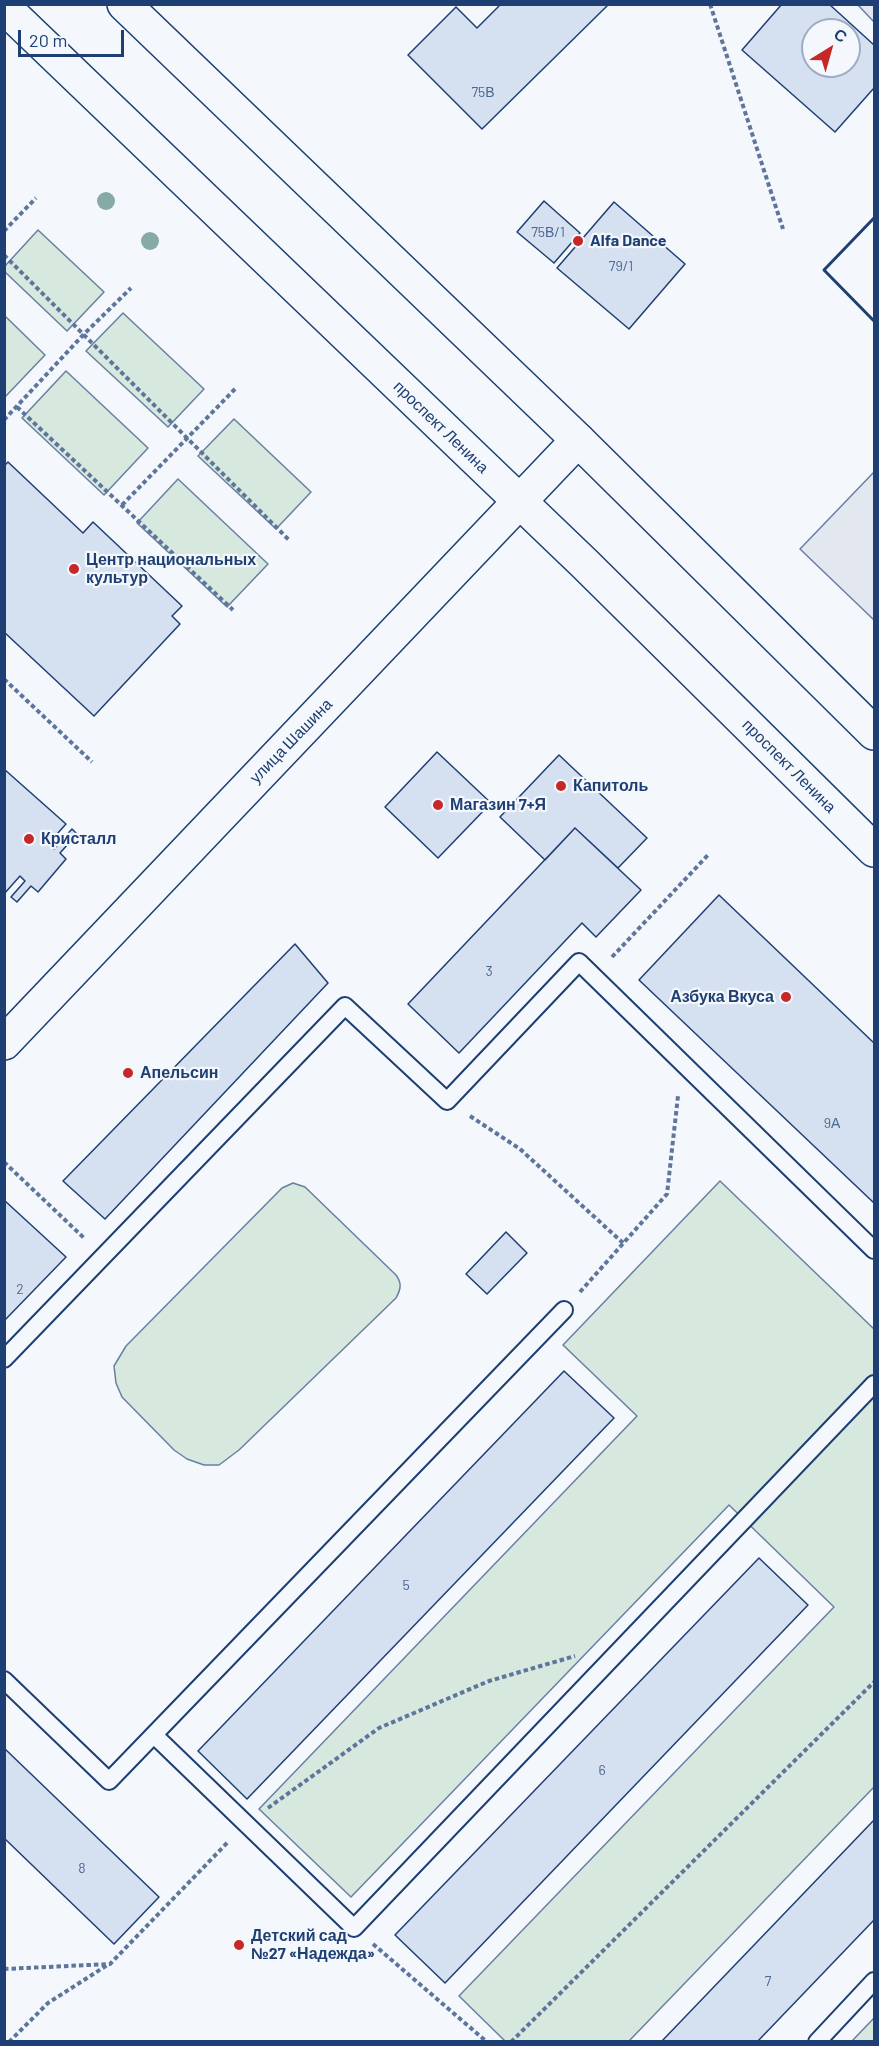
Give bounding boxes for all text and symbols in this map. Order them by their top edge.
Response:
scale bar [21,18,128,56]
north arrow [801,18,861,78]
text: С [831,24,851,46]
text: 20 m [29,29,67,51]
house number: 75В [471,84,495,100]
house number: 75В/1 [531,224,565,240]
place label: Alfa Dance [590,231,667,251]
marker: Alfa Dance [571,234,585,248]
house number: 79/1 [609,258,633,274]
street label: проспект Ленина [390,377,492,477]
place label: Центр национальных культур [86,550,256,588]
marker: Центр национальных культур [67,562,81,576]
street label: улица Шашина [246,695,336,787]
street label: проспект Ленина [738,715,840,817]
place label: Капитоль [573,776,648,796]
marker: Капитоль [554,779,568,793]
place label: Магазин 7+Я [450,795,546,815]
marker: Магазин 7+Я [431,798,445,812]
place label: Кристалл [41,829,116,849]
marker: Кристалл [22,832,36,846]
house number: 3 [485,963,493,979]
place label: Азбука Вкуса [670,987,774,1007]
marker: Азбука Вкуса [779,990,793,1004]
place label: Апельсин [140,1063,219,1083]
marker: Апельсин [121,1066,135,1080]
house number: 9А [824,1115,840,1131]
house number: 2 [16,1281,24,1297]
house number: 5 [402,1577,410,1593]
house number: 6 [598,1762,606,1778]
house number: 8 [78,1860,86,1876]
place label: Детский сад №27 «Надежда» [251,1926,375,1964]
marker: Детский сад №27 «Надежда» [232,1938,246,1952]
house number: 7 [765,1973,771,1989]

